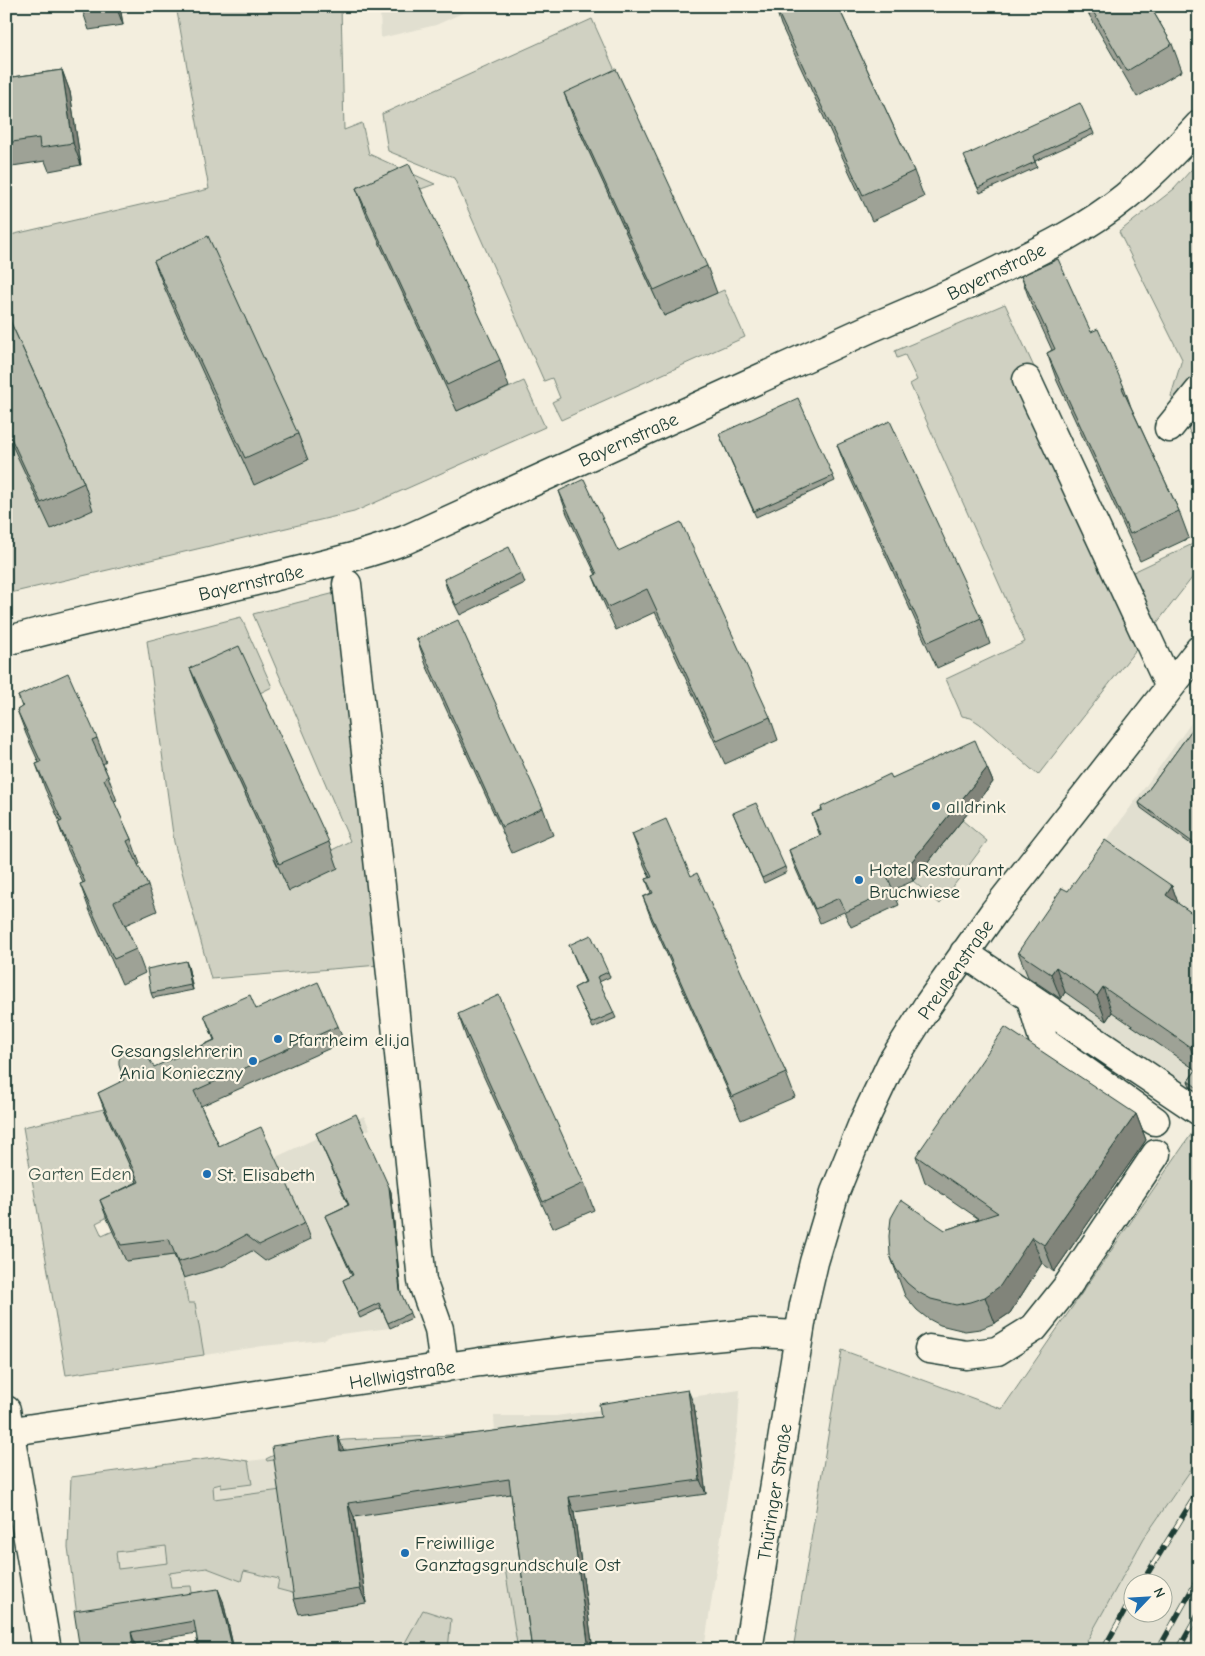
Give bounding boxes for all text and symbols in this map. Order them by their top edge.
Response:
street label: Bayernstraße [943,239,1049,305]
street label: Bayernstraße [575,408,682,472]
street label: Bayernstraße [197,560,306,606]
place label: alldrink [946,796,1007,818]
marker: alldrink [930,800,942,812]
place label: Hotel Restaurant Bruchwiese [869,859,1004,903]
marker: Hotel Restaurant Bruchwiese [853,874,865,886]
street label: Preußenstraße [913,915,998,1024]
place label: Pfarrheim eli.ja [288,1029,410,1051]
marker: Pfarrheim eli.ja [272,1033,284,1045]
place label: Gesangslehrerin Ania Konieczny [111,1040,243,1084]
marker: Gesangslehrerin Ania Konieczny [247,1055,259,1067]
park label: Garten Eden [28,1163,132,1185]
place label: St. Elisabeth [217,1164,315,1186]
marker: St. Elisabeth [201,1168,213,1180]
street label: Hellwigstraße [348,1356,457,1394]
street label: Thüringer Straße [753,1422,797,1562]
place label: Freiwillige Ganztagsgrundschule Ost [415,1532,621,1576]
marker: Freiwillige Ganztagsgrundschule Ost [399,1547,411,1559]
north arrow [1122,1574,1172,1624]
text: N [1150,1585,1169,1600]

